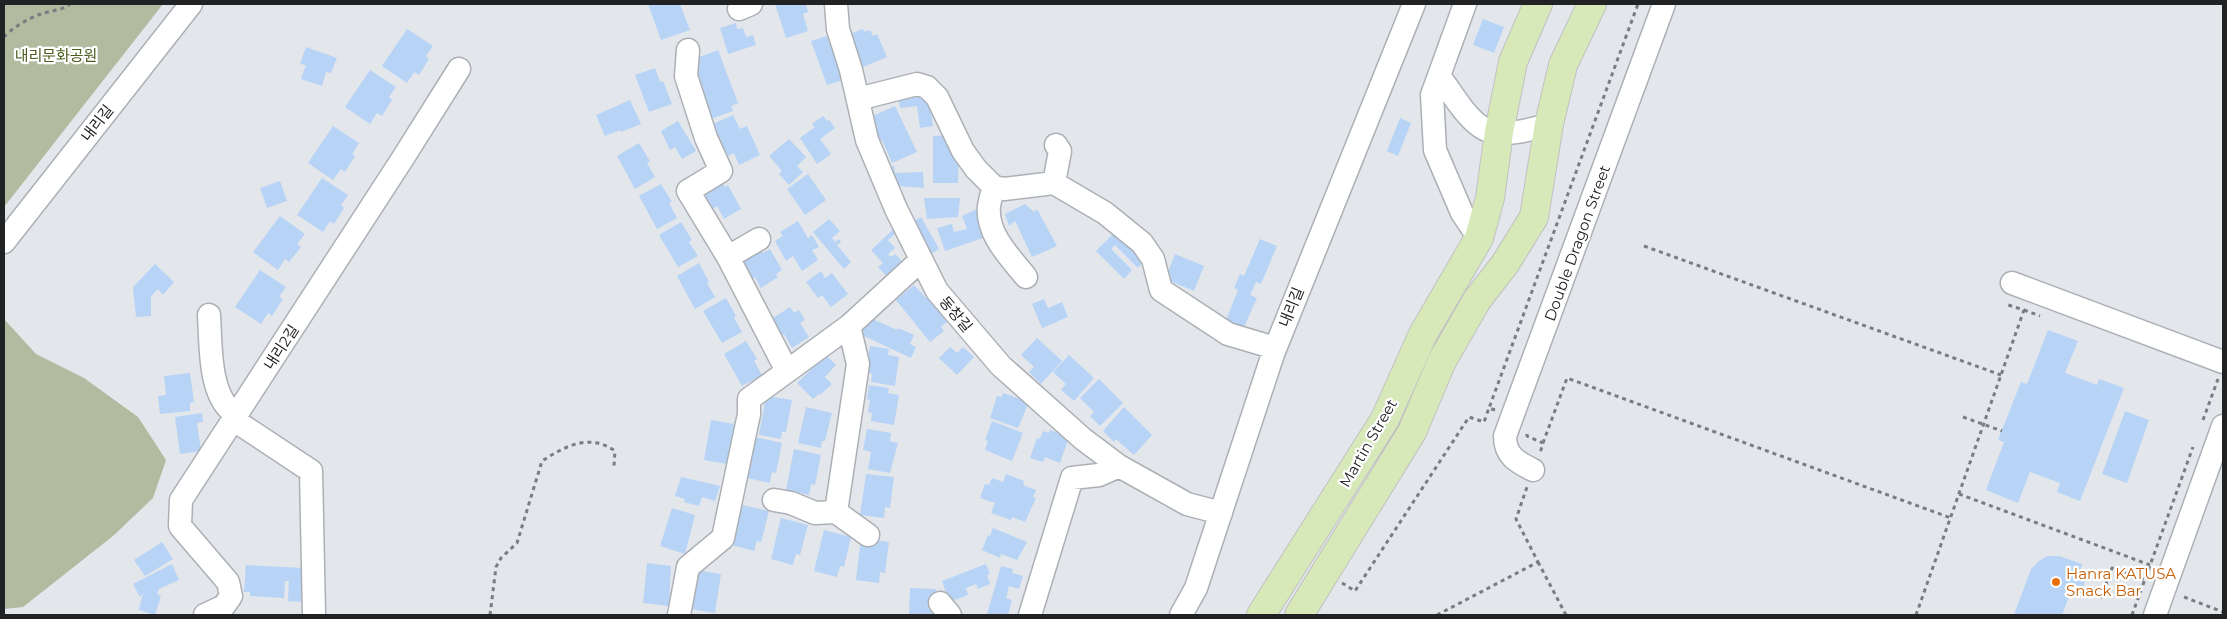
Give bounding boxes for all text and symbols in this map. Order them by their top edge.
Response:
park label: 내리문화공원 [15,46,97,65]
street label: 내리길 [77,101,117,145]
street label: Double Dragon Street [1540,162,1614,324]
street label: 내리길 [1274,284,1308,330]
street label: 동창길 [935,292,977,336]
street label: 내리2길 [259,321,303,373]
street label: Martin Street [1335,395,1401,491]
place label: Hanra KATUSA Snack Bar [2066,564,2176,600]
marker: Hanra KATUSA Snack Bar [2050,576,2062,588]

